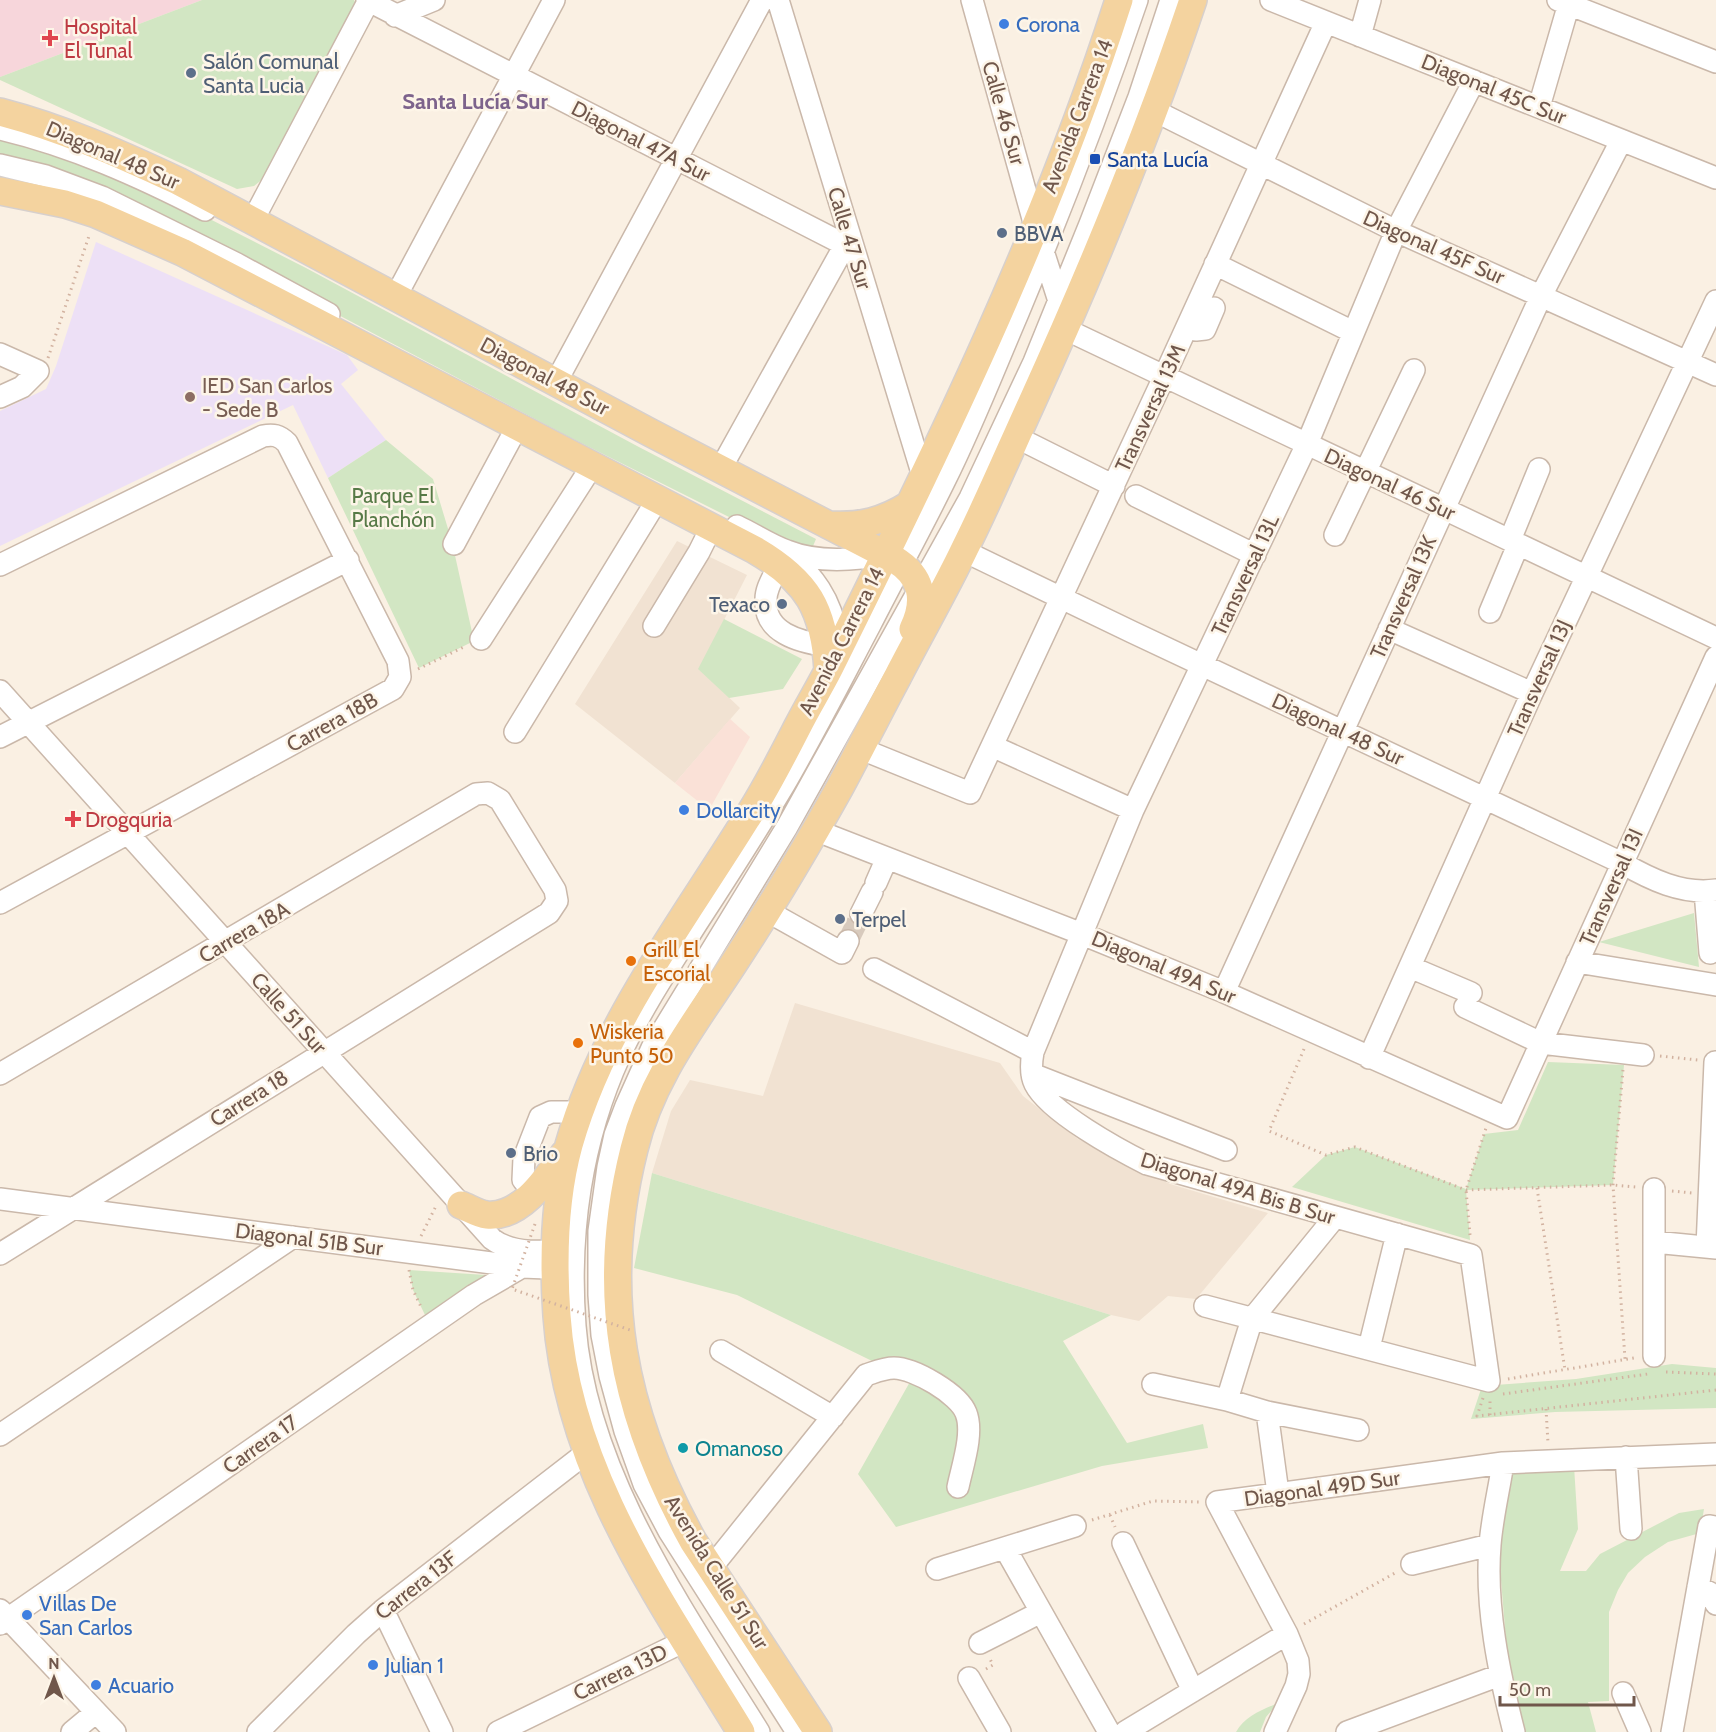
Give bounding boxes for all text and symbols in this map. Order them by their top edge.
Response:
place label: Corona [1016,12,1080,37]
place label: Hospital El Tunal [64,14,137,63]
marker: Corona [997,17,1011,31]
marker: Hospital El Tunal [41,29,59,47]
street label: Avenida Carrera 14 [1036,36,1118,196]
place label: Salón Comunal Santa Lucia [203,49,339,98]
street label: Diagonal 45C Sur [1418,49,1570,130]
street label: Calle 46 Sur [977,58,1031,168]
marker: Salón Comunal Santa Lucia [184,66,198,80]
district label: Santa Lucía Sur [402,88,548,115]
street label: Diagonal 47A Sur [567,95,715,187]
street label: Diagonal 48 Sur [43,116,184,194]
place label: Santa Lucía [1107,147,1208,172]
marker: Santa Lucía [1088,152,1102,166]
street label: Calle 47 Sur [823,184,877,292]
street label: Diagonal 45F Sur [1359,205,1509,290]
place label: BBVA [1014,221,1064,246]
marker: BBVA [995,226,1009,240]
street label: Diagonal 48 Sur [476,332,614,421]
street label: Transversal 13M [1110,340,1190,476]
place label: IED San Carlos - Sede B [202,373,333,422]
marker: IED San Carlos - Sede B [183,390,197,404]
street label: Diagonal 46 Sur [1320,443,1460,525]
park label: Parque El Planchón [352,483,435,532]
street label: Transversal 13L [1206,510,1284,640]
street label: Transversal 13K [1365,531,1441,663]
street label: Avenida Carrera 14 [793,563,889,719]
place label: Texaco [709,592,770,617]
marker: Texaco [775,597,789,611]
street label: Transversal 13J [1502,615,1576,741]
street label: Carrera 18B [282,687,382,757]
street label: Diagonal 48 Sur [1268,688,1408,771]
place label: Dollarcity [696,798,781,823]
marker: Dollarcity [677,803,691,817]
place label: Drogquria [85,807,172,832]
marker: Drogquria [66,812,80,826]
street label: Transversal 13I [1574,824,1648,950]
street label: Carrera 18A [194,896,294,968]
place label: Terpel [852,907,906,932]
marker: Terpel [833,912,847,926]
street label: Diagonal 49A Sur [1088,925,1240,1009]
place label: Grill El Escorial [643,937,710,986]
marker: Grill El Escorial [624,954,638,968]
street label: Calle 51 Sur [246,967,332,1059]
place label: Wiskeria Punto 50 [590,1019,674,1068]
marker: Wiskeria Punto 50 [571,1036,585,1050]
street label: Carrera 18 [205,1064,293,1132]
place label: Brio [523,1141,558,1166]
marker: Brio [504,1146,518,1160]
street label: Diagonal 49A Bis B Sur [1138,1147,1338,1230]
street label: Diagonal 51B Sur [234,1218,385,1260]
street label: Carrera 17 [218,1409,303,1479]
place label: Omanoso [695,1436,783,1461]
marker: Omanoso [676,1441,690,1455]
street label: Diagonal 49D Sur [1243,1465,1402,1511]
street label: Avenida Calle 51 Sur [660,1490,775,1654]
street label: Carrera 13F [370,1545,462,1625]
place label: Villas De San Carlos [39,1591,133,1640]
marker: Villas De San Carlos [20,1608,34,1622]
street label: Carrera 13D [569,1639,671,1705]
north arrow [24,1648,84,1708]
place label: Julian 1 [384,1653,444,1678]
text: N [48,1654,60,1673]
marker: Julian 1 [366,1658,380,1672]
scale bar [1500,1669,1634,1707]
place label: Acuario [108,1673,174,1698]
marker: Acuario [89,1678,103,1692]
text: 50 m [1509,1679,1551,1701]

